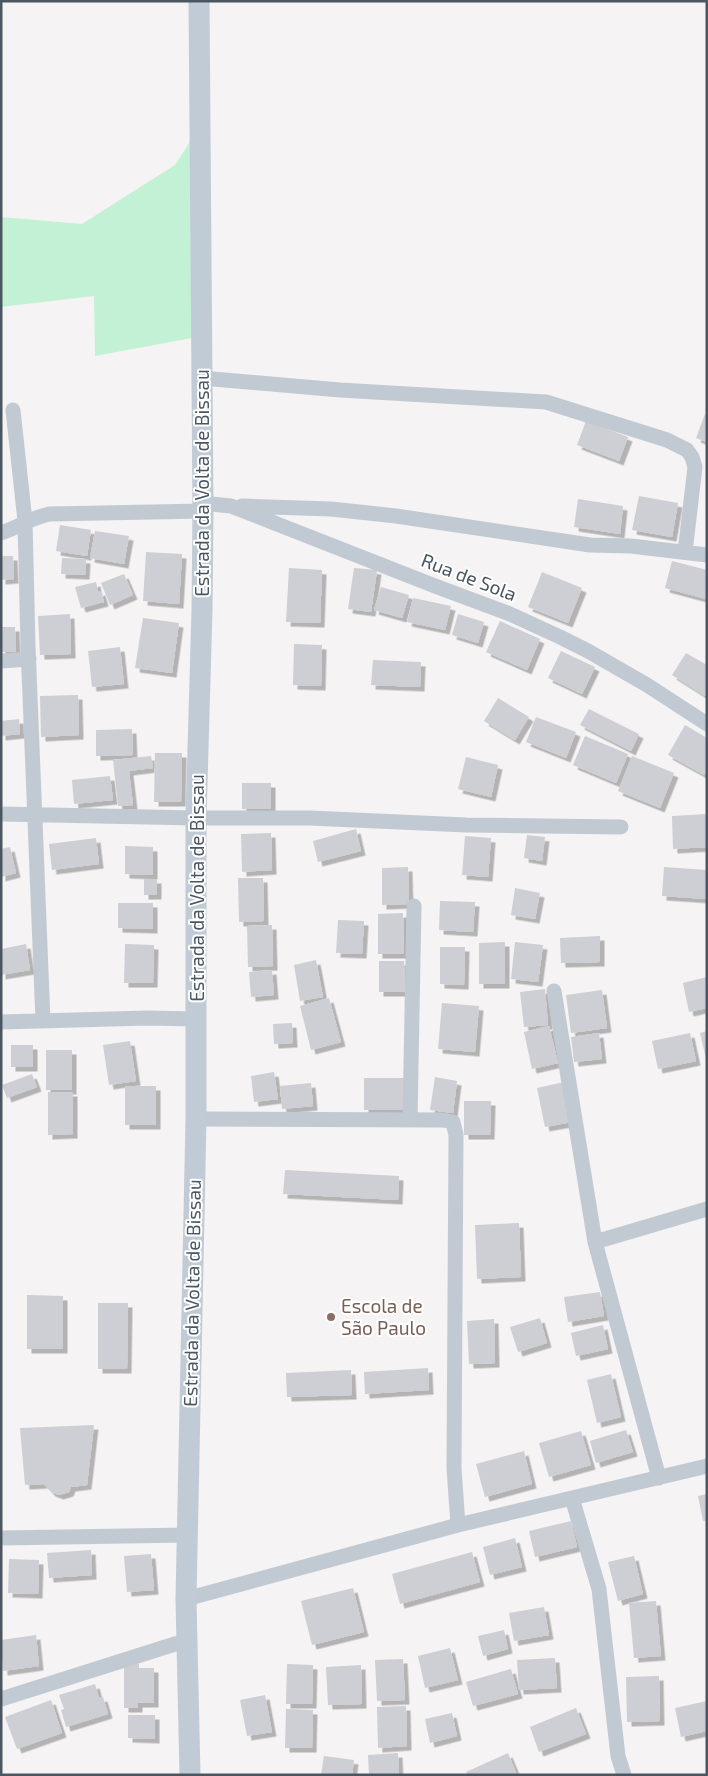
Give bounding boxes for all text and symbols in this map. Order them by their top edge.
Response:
street label: Estrada da Volta de Bissau [190,369,213,597]
street label: Rua de Sola [418,548,520,605]
street label: Estrada da Volta de Bissau [185,774,208,1002]
street label: Estrada da Volta de Bissau [178,1179,205,1407]
place label: Escola de São Paulo [341,1294,426,1339]
marker: Escola de São Paulo [325,1311,337,1323]

